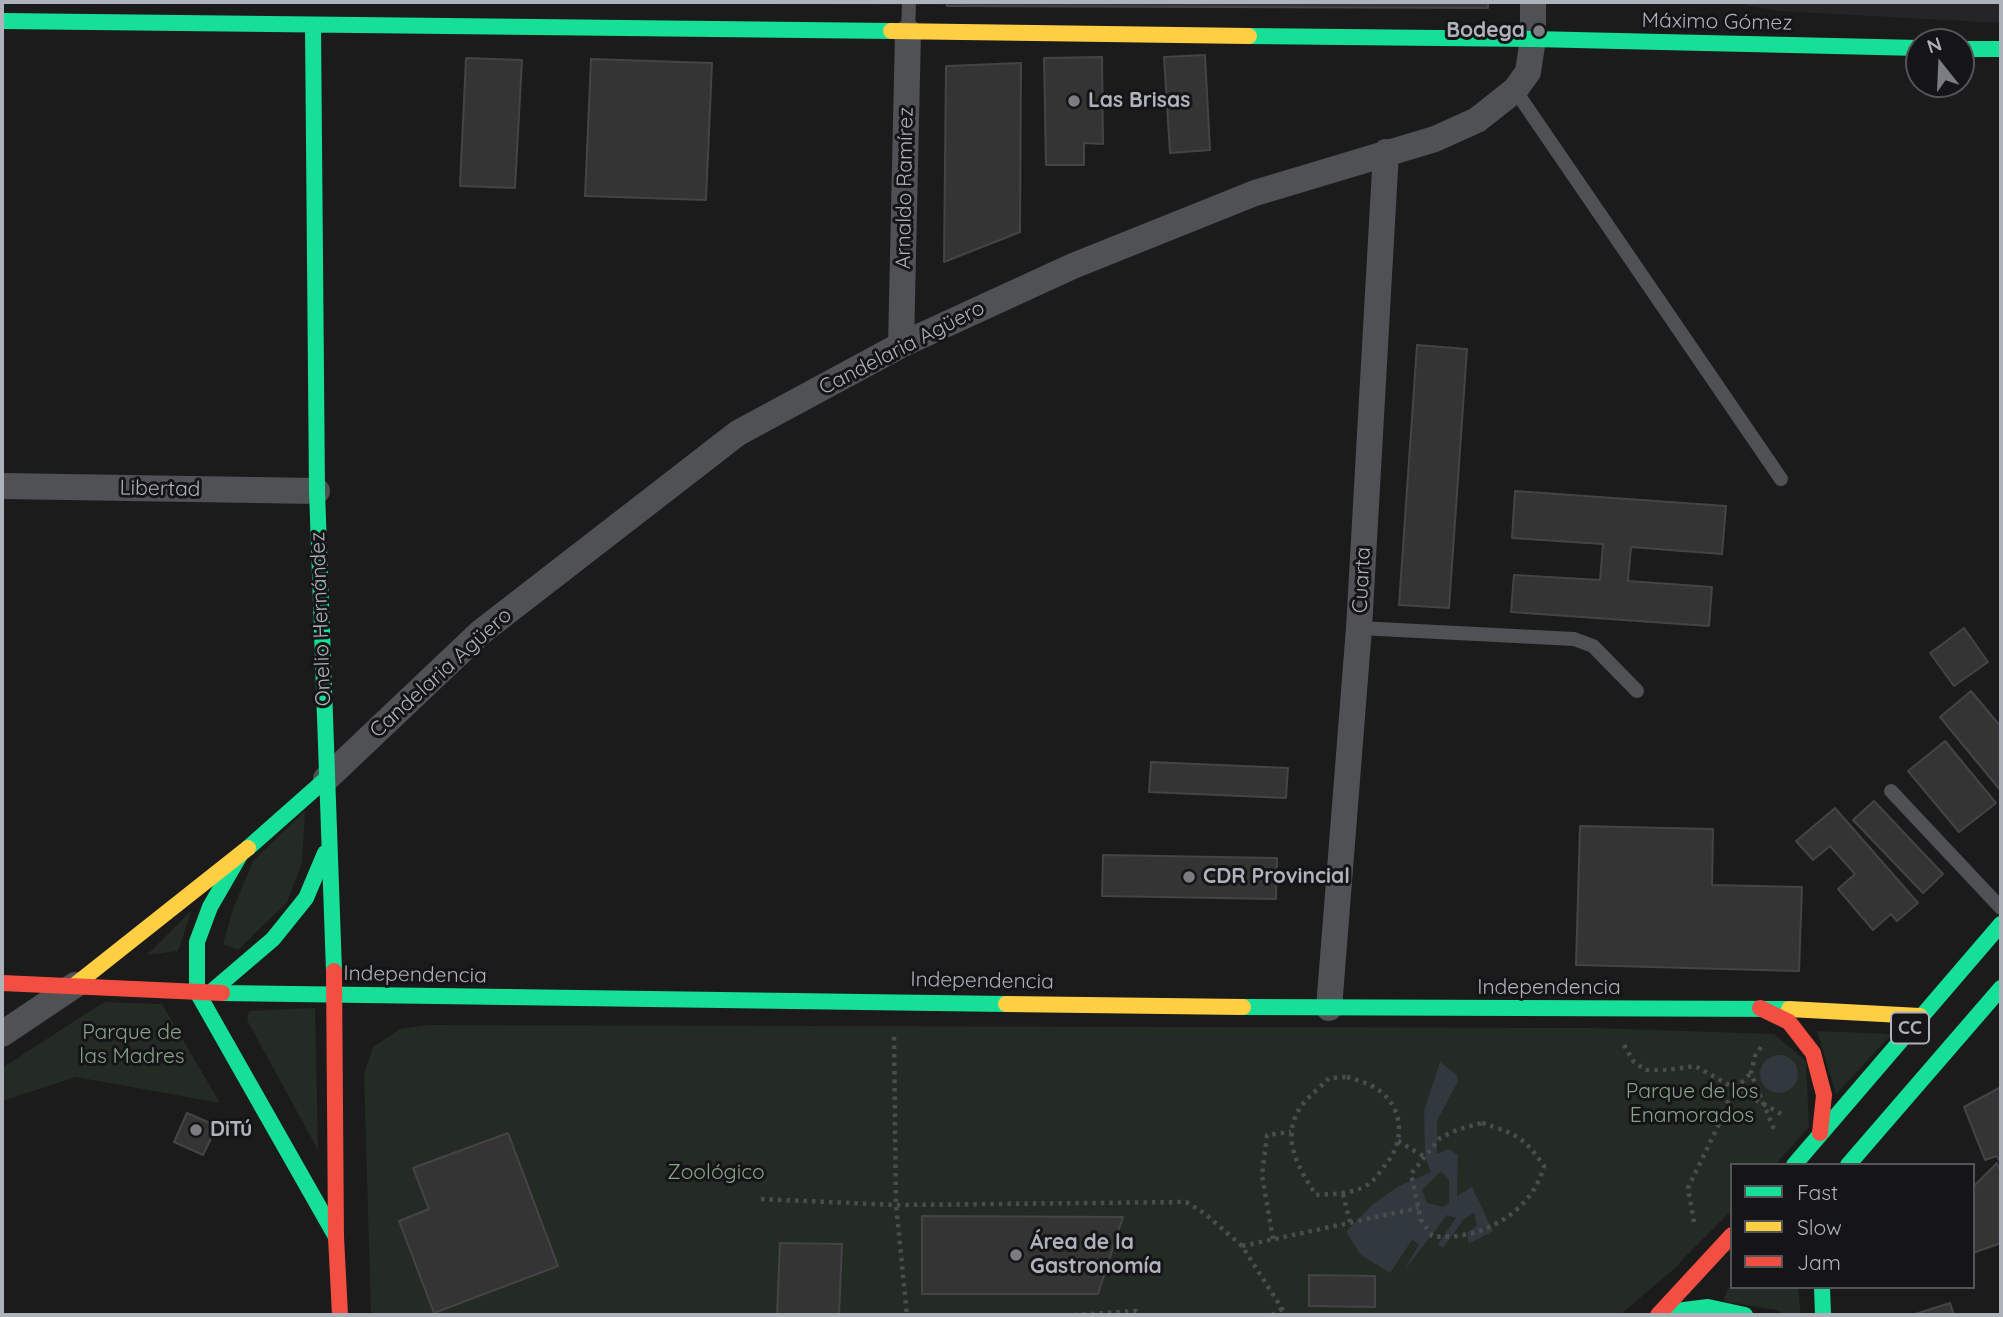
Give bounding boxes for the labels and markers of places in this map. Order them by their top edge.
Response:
place label: Bodega [1446,18,1525,44]
marker: Bodega [1531,23,1547,39]
place label: Las Brisas [1088,88,1190,114]
marker: Las Brisas [1066,93,1082,109]
place label: CDR Provincial [1203,864,1350,890]
marker: CDR Provincial [1181,869,1197,885]
place label: DiTú [210,1117,252,1143]
marker: DiTú [188,1122,204,1138]
place label: Área de la Gastronomía [1030,1230,1162,1280]
marker: Área de la Gastronomía [1008,1247,1024,1263]

